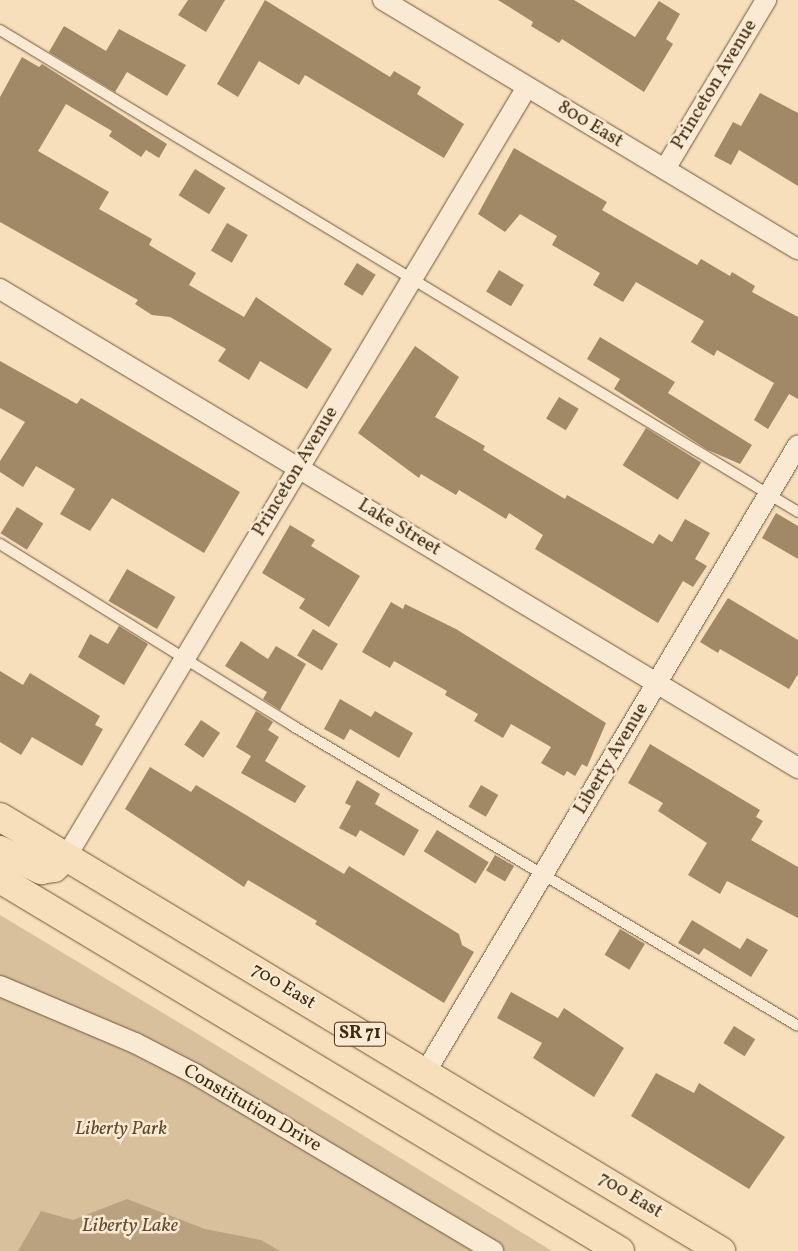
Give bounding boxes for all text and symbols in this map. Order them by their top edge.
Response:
street label: Princeton Avenue [667,16,763,154]
street label: 800 East [553,97,627,153]
street label: Princeton Avenue [248,403,344,541]
street label: Lake Street [353,494,445,562]
street label: Liberty Avenue [570,699,654,819]
street label: 700 East [247,959,319,1015]
road number: SR 71 [334,1019,386,1050]
street label: Constitution Drive [179,1060,325,1158]
park label: Liberty Park [75,1119,167,1141]
street label: 700 East [594,1168,666,1224]
water label: Liberty Lake [82,1214,178,1238]

